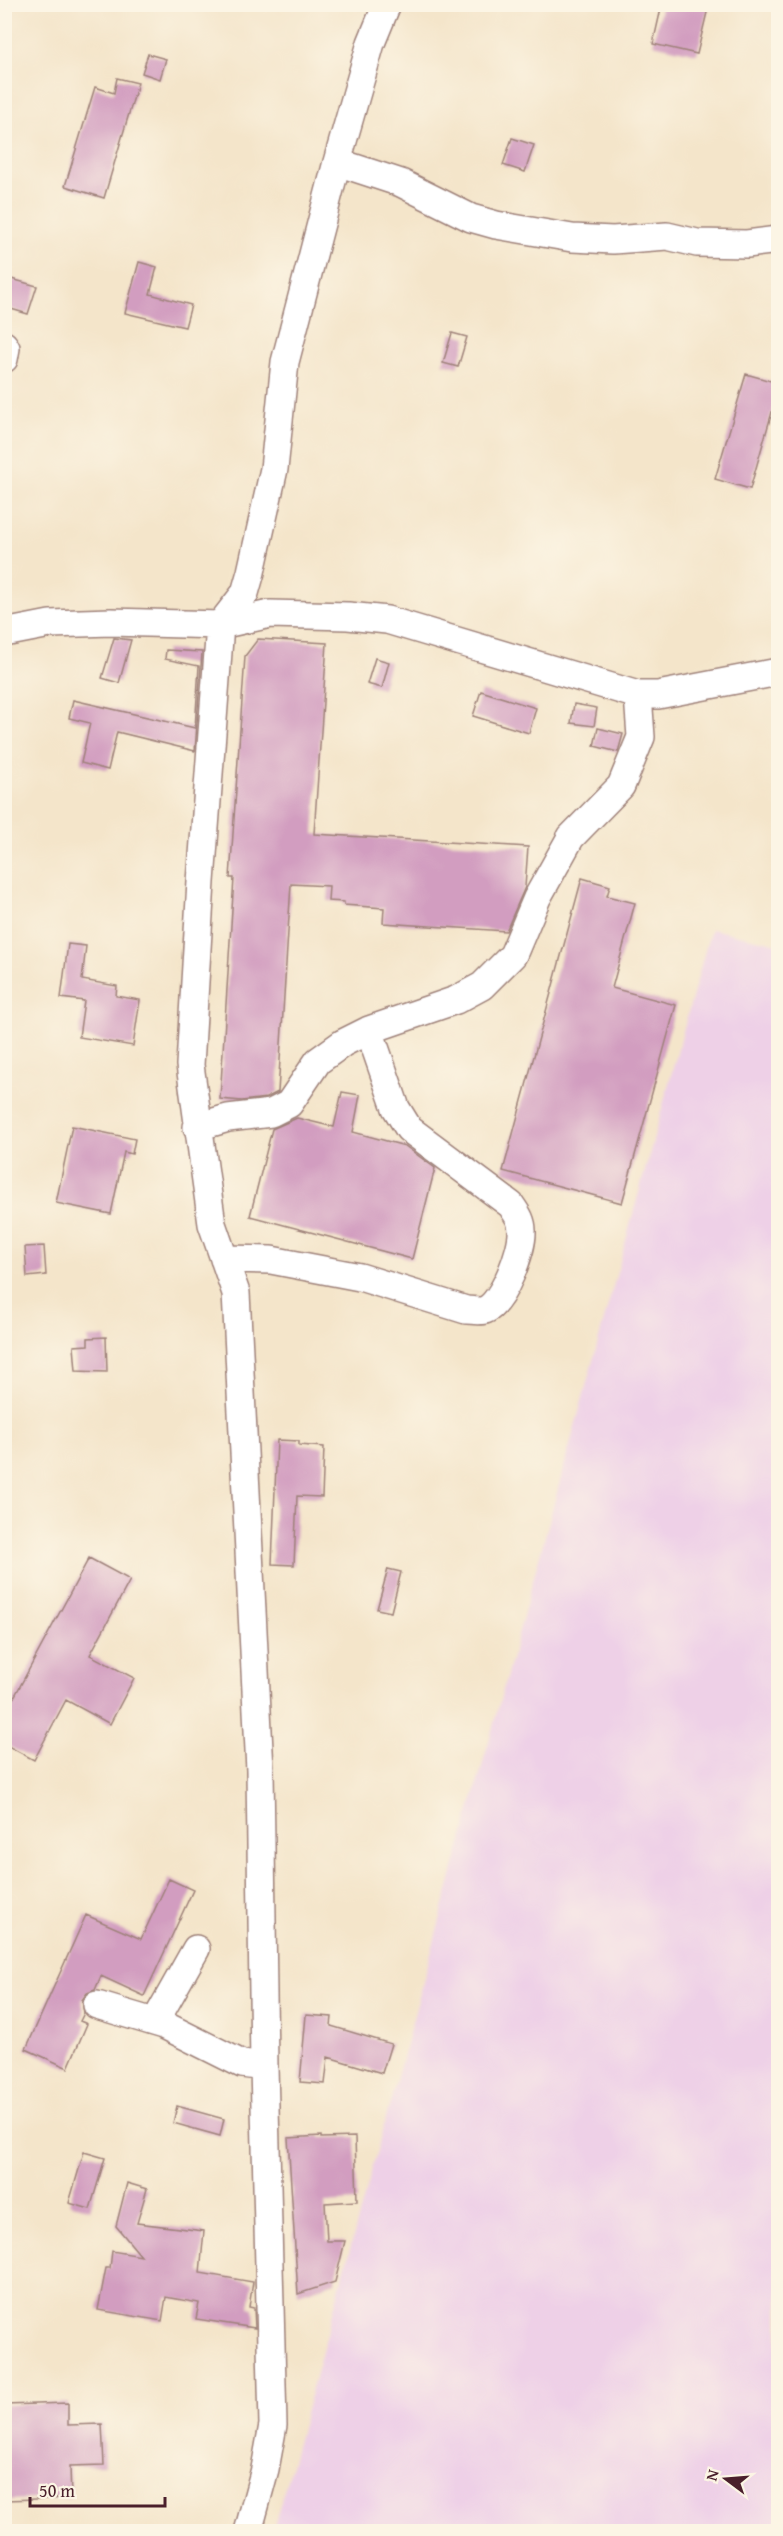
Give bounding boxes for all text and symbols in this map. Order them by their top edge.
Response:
north arrow [696,2449,756,2509]
text: N [699,2466,725,2483]
scale bar [30,2470,165,2508]
text: 50 m [39,2477,75,2504]

